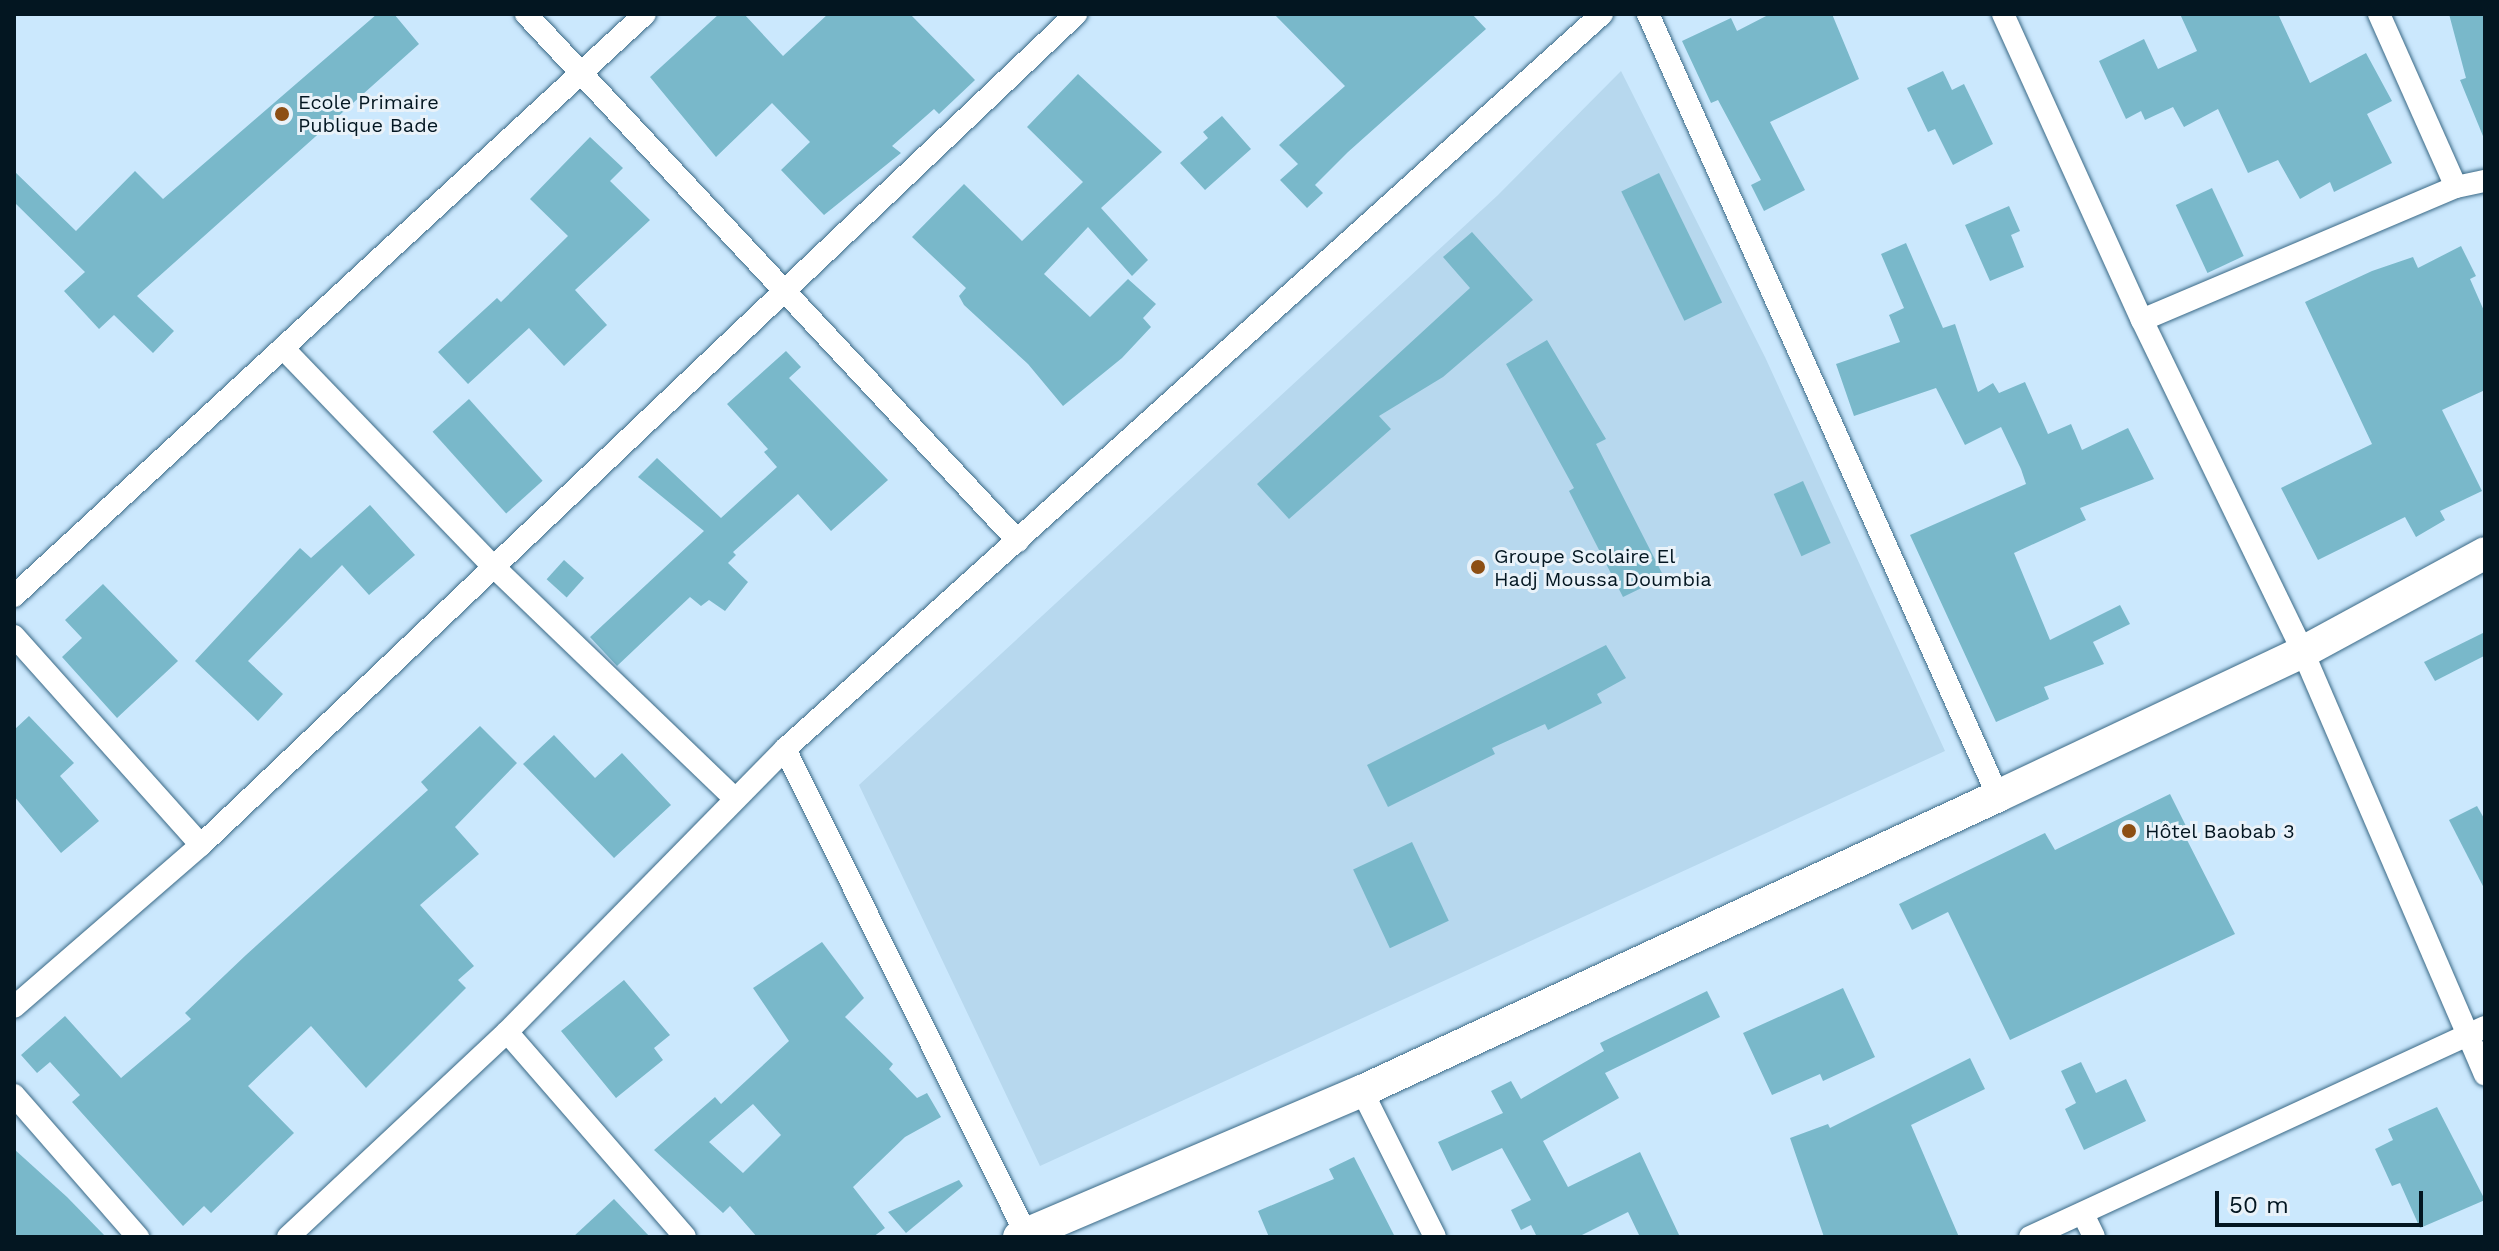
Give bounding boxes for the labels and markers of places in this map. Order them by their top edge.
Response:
place label: Ecole Primaire Publique Bade [298,90,439,137]
marker: Ecole Primaire Publique Bade [273,105,291,123]
place label: Groupe Scolaire El Hadj Moussa Doumbia [1494,544,1712,591]
marker: Groupe Scolaire El Hadj Moussa Doumbia [1469,558,1487,576]
place label: Hôtel Baobab 3 [2145,819,2295,843]
marker: Hôtel Baobab 3 [2120,822,2138,840]

